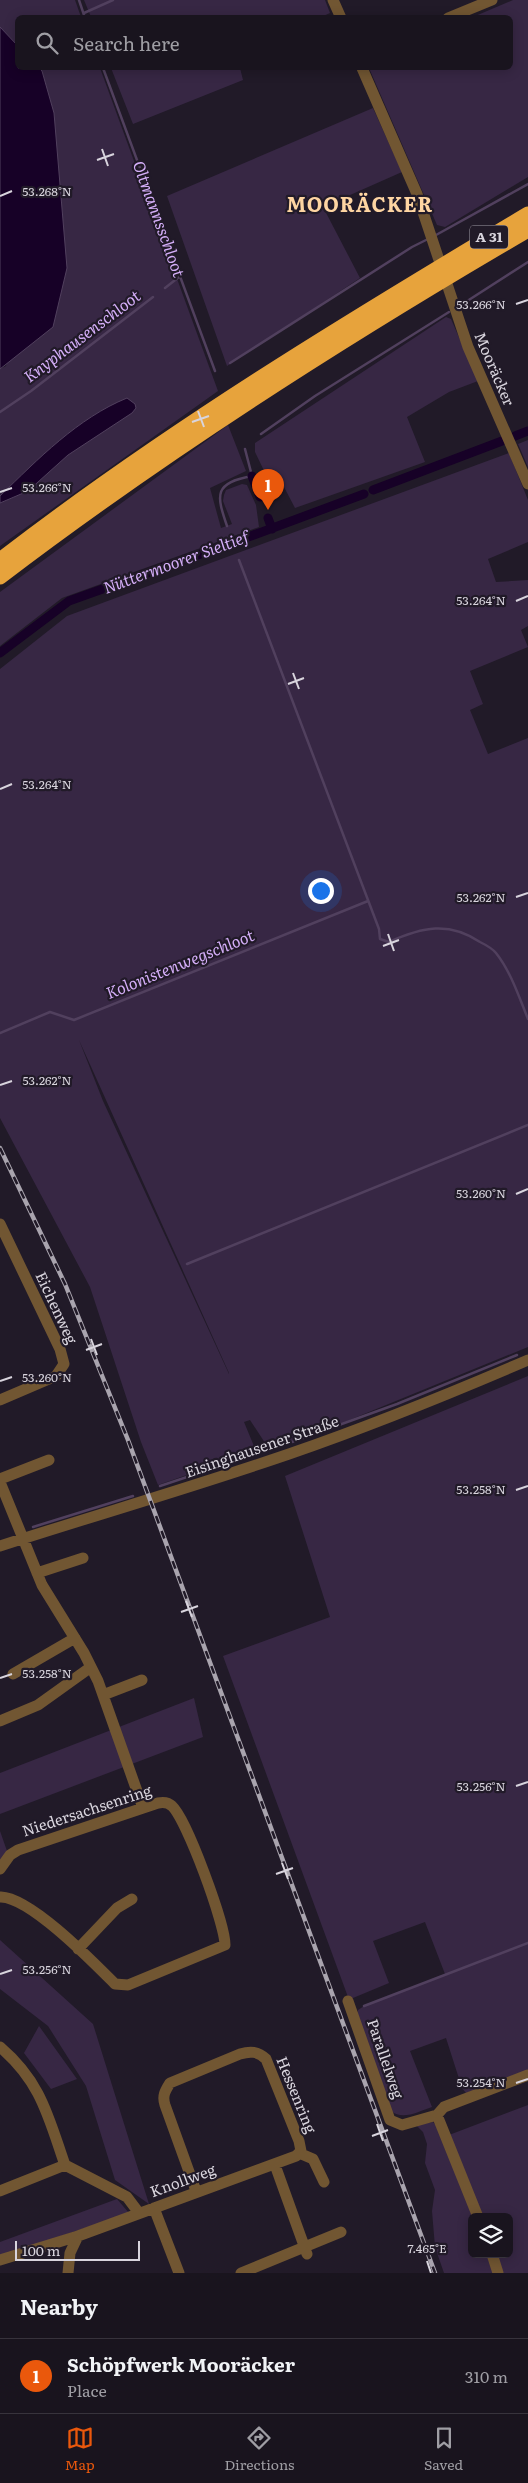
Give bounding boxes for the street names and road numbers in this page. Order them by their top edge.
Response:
road number: A 31 [470,226,508,248]
street label: Mooräcker [469,328,521,409]
street label: Eichenweg [31,1267,84,1348]
street label: Eisinghausener Straße [182,1408,342,1483]
street label: Niedersachsenring [19,1778,155,1841]
street label: Parallelweg [362,2015,411,2102]
street label: Hessenring [271,2052,324,2137]
street label: Knollweg [146,2157,219,2202]

